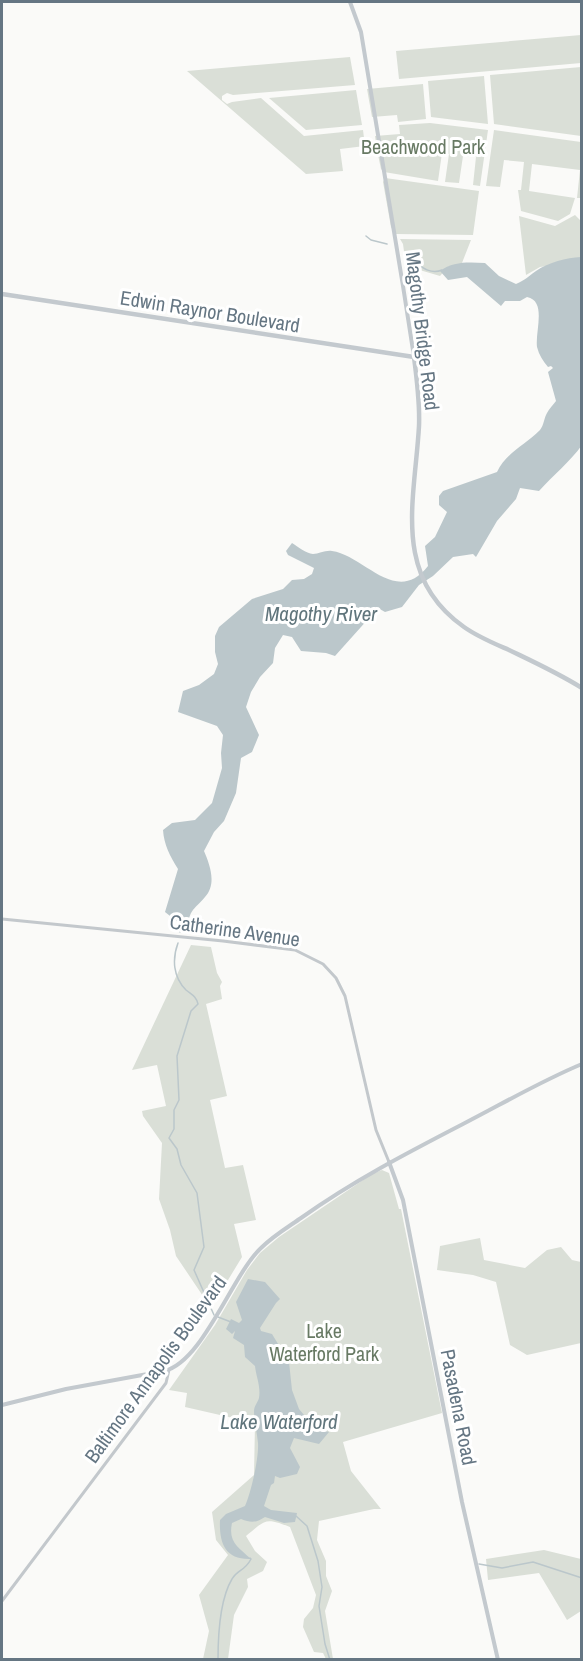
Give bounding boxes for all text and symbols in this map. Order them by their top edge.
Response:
park label: Beachwood Park [361,133,486,160]
street label: Magothy Bridge Road [400,250,446,412]
street label: Edwin Raynor Boulevard [118,283,302,339]
water label: Magothy River [265,599,378,628]
street label: Catherine Avenue [168,908,302,952]
street label: Baltimore Annapolis Boulevard [78,1270,232,1468]
park label: Lake Waterford Park [269,1317,380,1367]
street label: Pasadena Road [435,1347,483,1467]
water label: Lake Waterford [220,1407,338,1436]

